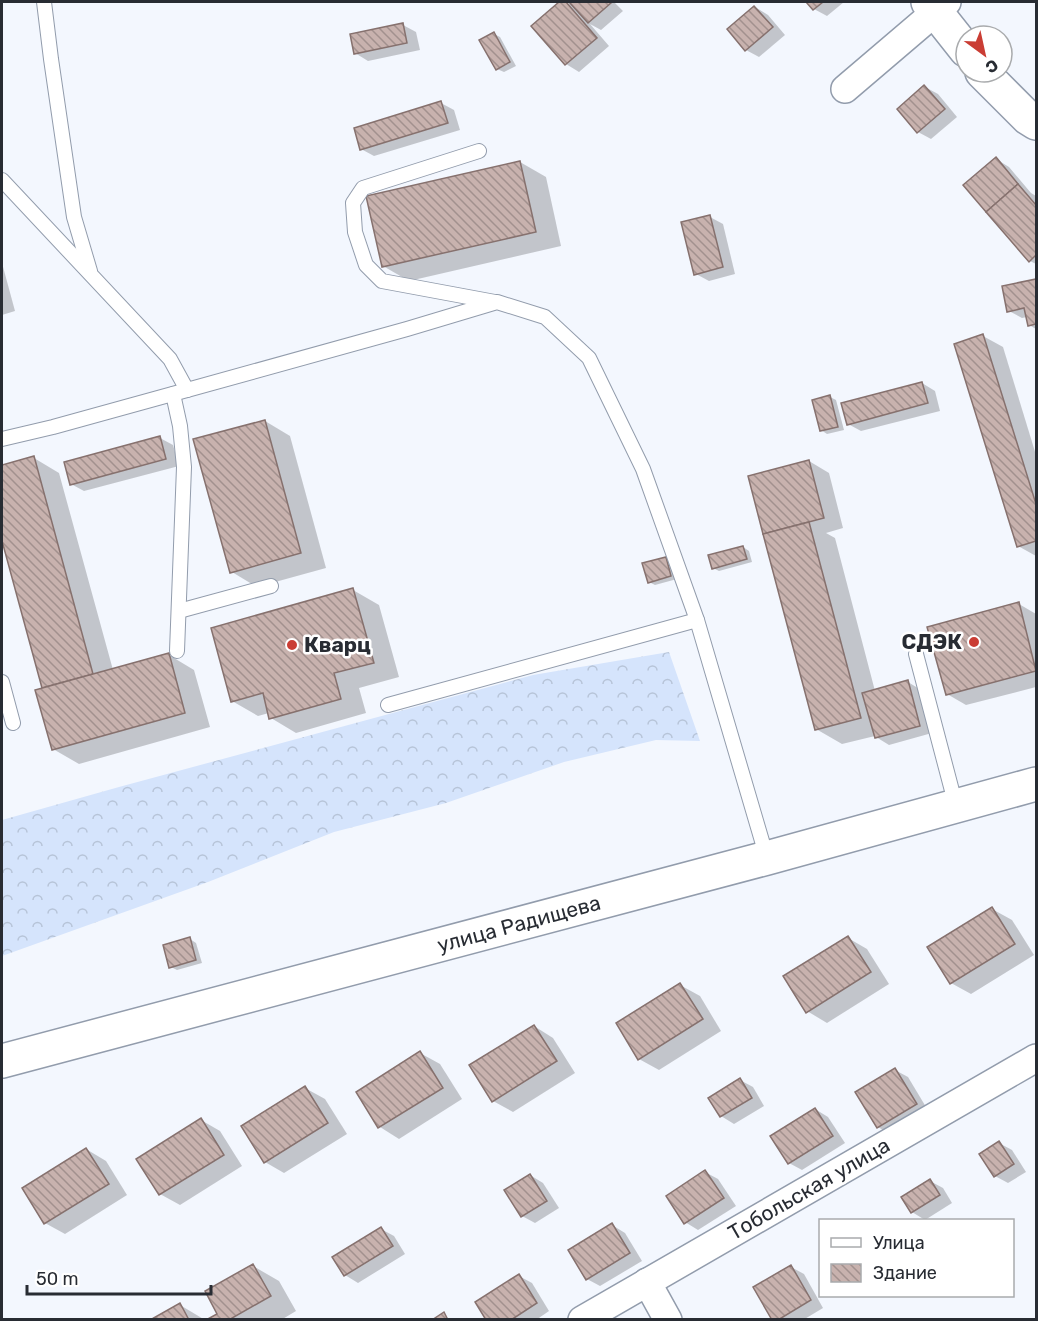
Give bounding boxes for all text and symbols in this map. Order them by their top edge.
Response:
north arrow [954,24,1014,84]
text: С [982,55,1002,77]
place label: СДЭК [902,629,962,654]
place label: Кварц [304,632,371,657]
marker: СДЭК [967,635,981,649]
marker: Кварц [285,638,299,652]
street label: улица Радищева [434,890,603,957]
street label: Тобольская улица [724,1132,894,1245]
legend [819,1219,1014,1297]
text: Улица [873,1232,925,1254]
scale bar [27,1258,212,1296]
text: Здание [873,1262,937,1284]
text: 50 m [36,1268,79,1290]

